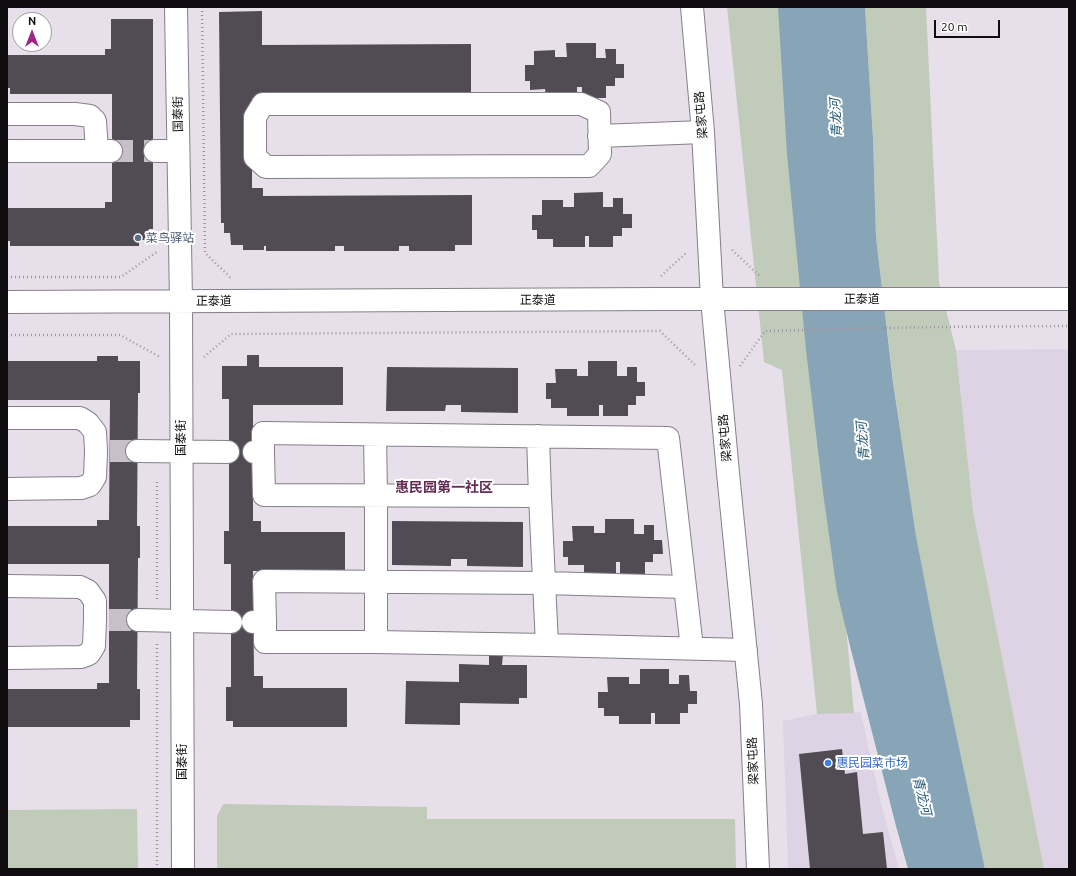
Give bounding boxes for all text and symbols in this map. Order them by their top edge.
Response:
north arrow [12,12,52,52]
scale bar [936,12,1002,38]
text: N [28,15,36,27]
text: 20 m [941,20,968,33]
street label: 梁家屯路 [692,90,710,140]
street label: 国泰街 [170,96,186,132]
water label: 青龙河 [827,98,845,138]
place label: 菜鸟驿站 [146,231,194,245]
marker: 菜鸟驿站 [133,233,143,243]
street label: 正泰道 [844,292,880,306]
street label: 正泰道 [520,293,556,307]
street label: 正泰道 [196,294,232,308]
street label: 梁家屯路 [716,413,734,463]
street label: 国泰街 [174,420,188,456]
water label: 青龙河 [854,421,872,461]
district label: 惠民园第一社区 [395,479,493,495]
street label: 梁家屯路 [745,737,761,785]
street label: 国泰街 [175,744,189,780]
place label: 惠民园菜市场 [836,756,908,770]
marker: 惠民园菜市场 [823,758,833,768]
water label: 青龙河 [910,775,934,817]

